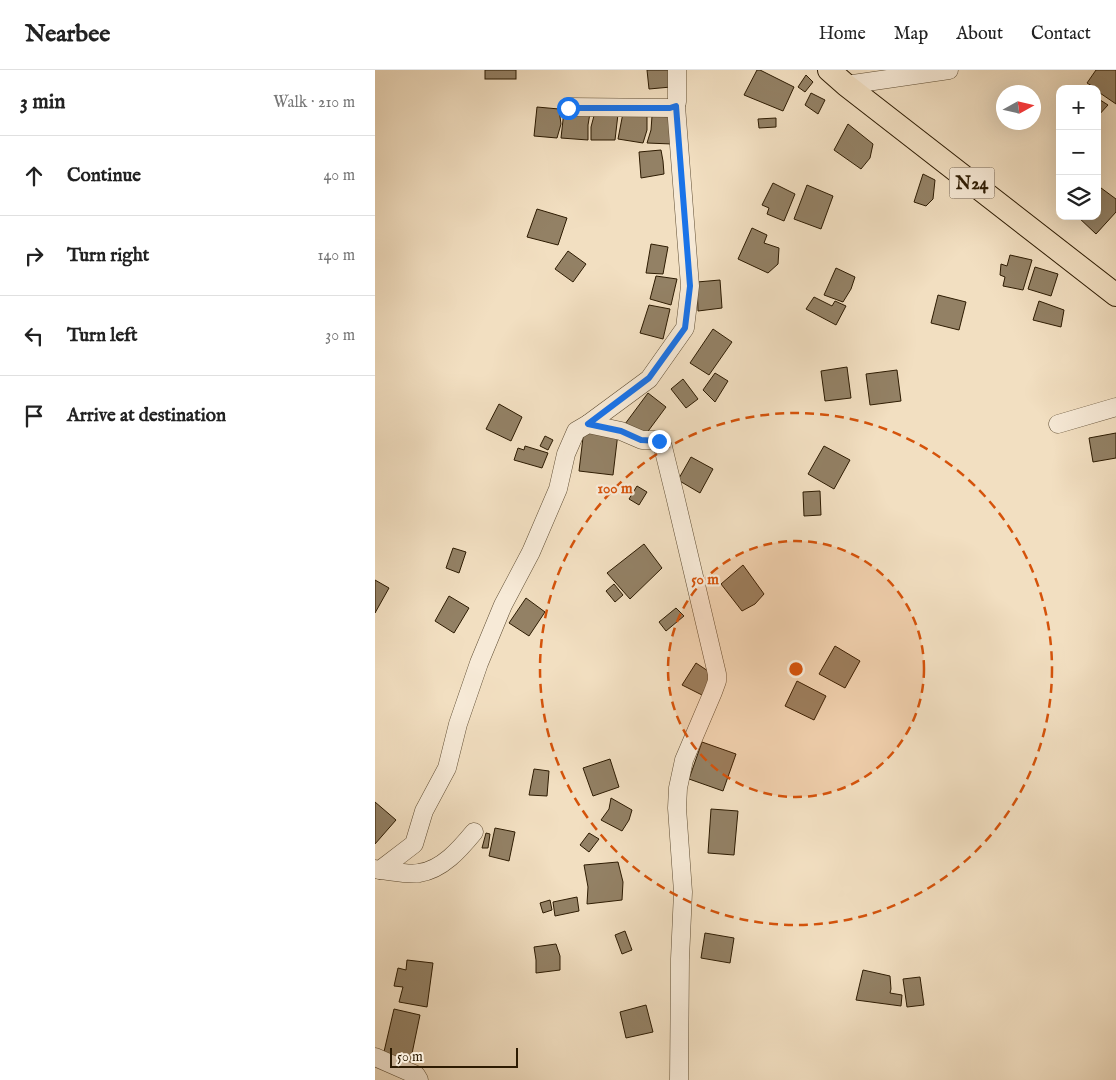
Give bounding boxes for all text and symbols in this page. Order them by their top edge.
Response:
text: Nearbee [25,19,110,50]
text: Home [819,23,866,46]
text: Map [894,23,928,46]
text: About [956,23,1003,46]
text: Contact [1031,23,1091,46]
north arrow [996,85,1041,130]
map controls [1056,85,1101,220]
button: + [1056,85,1101,130]
text: 3 min [20,89,65,116]
text: Walk · 210 m [273,93,355,113]
route start [557,97,580,120]
button: − [1056,130,1101,175]
icon: ahead [20,162,48,190]
text: Continue [67,164,141,188]
text: 40 m [323,166,355,186]
road number: N24 [949,168,995,198]
button: layers [1056,175,1101,220]
icon: right [20,242,48,270]
text: Turn right [67,244,149,268]
text: 140 m [317,246,355,266]
icon: left [20,322,48,350]
text: Turn left [67,324,138,348]
text: 30 m [325,326,355,346]
icon: arrive [20,402,48,430]
text: Arrive at destination [67,404,226,428]
route end [648,430,671,453]
text: 100 m [597,479,633,498]
text: 50 m [691,570,719,589]
centre of rings [787,660,805,678]
scale bar [390,1045,517,1068]
text: 50 m [397,1048,423,1066]

